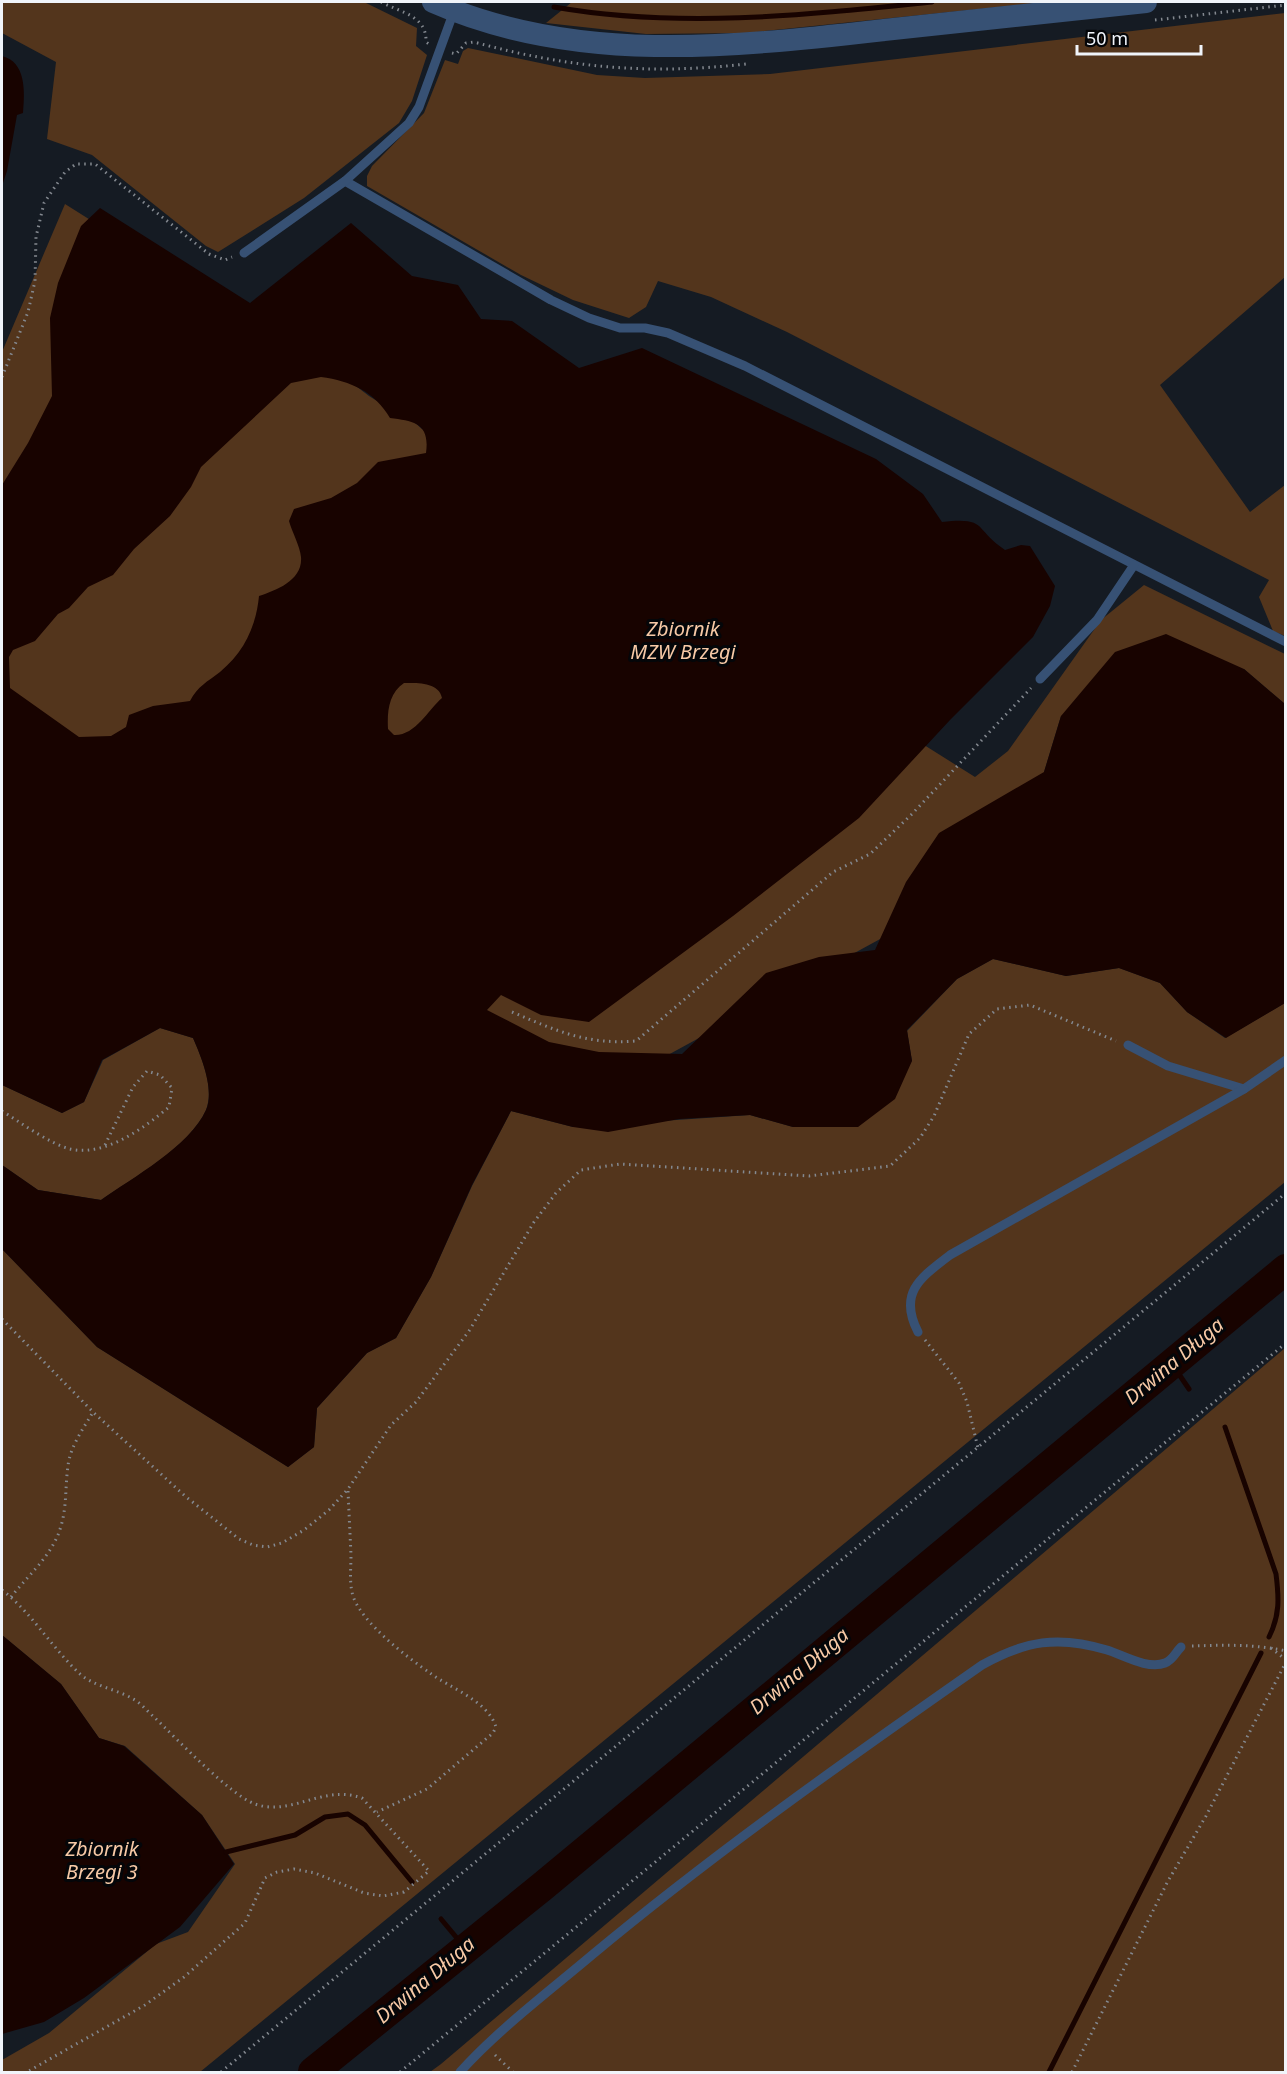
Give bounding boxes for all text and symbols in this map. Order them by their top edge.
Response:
scale bar [1077,18,1202,56]
text: 50 m [1086,26,1128,50]
water label: Zbiornik MZW Brzegi [630,615,737,665]
water label: Drwina Długa [1118,1311,1229,1410]
water label: Drwina Długa [743,1621,854,1720]
water label: Zbiornik Brzegi 3 [64,1835,140,1885]
water label: Drwina Długa [369,1930,480,2029]

